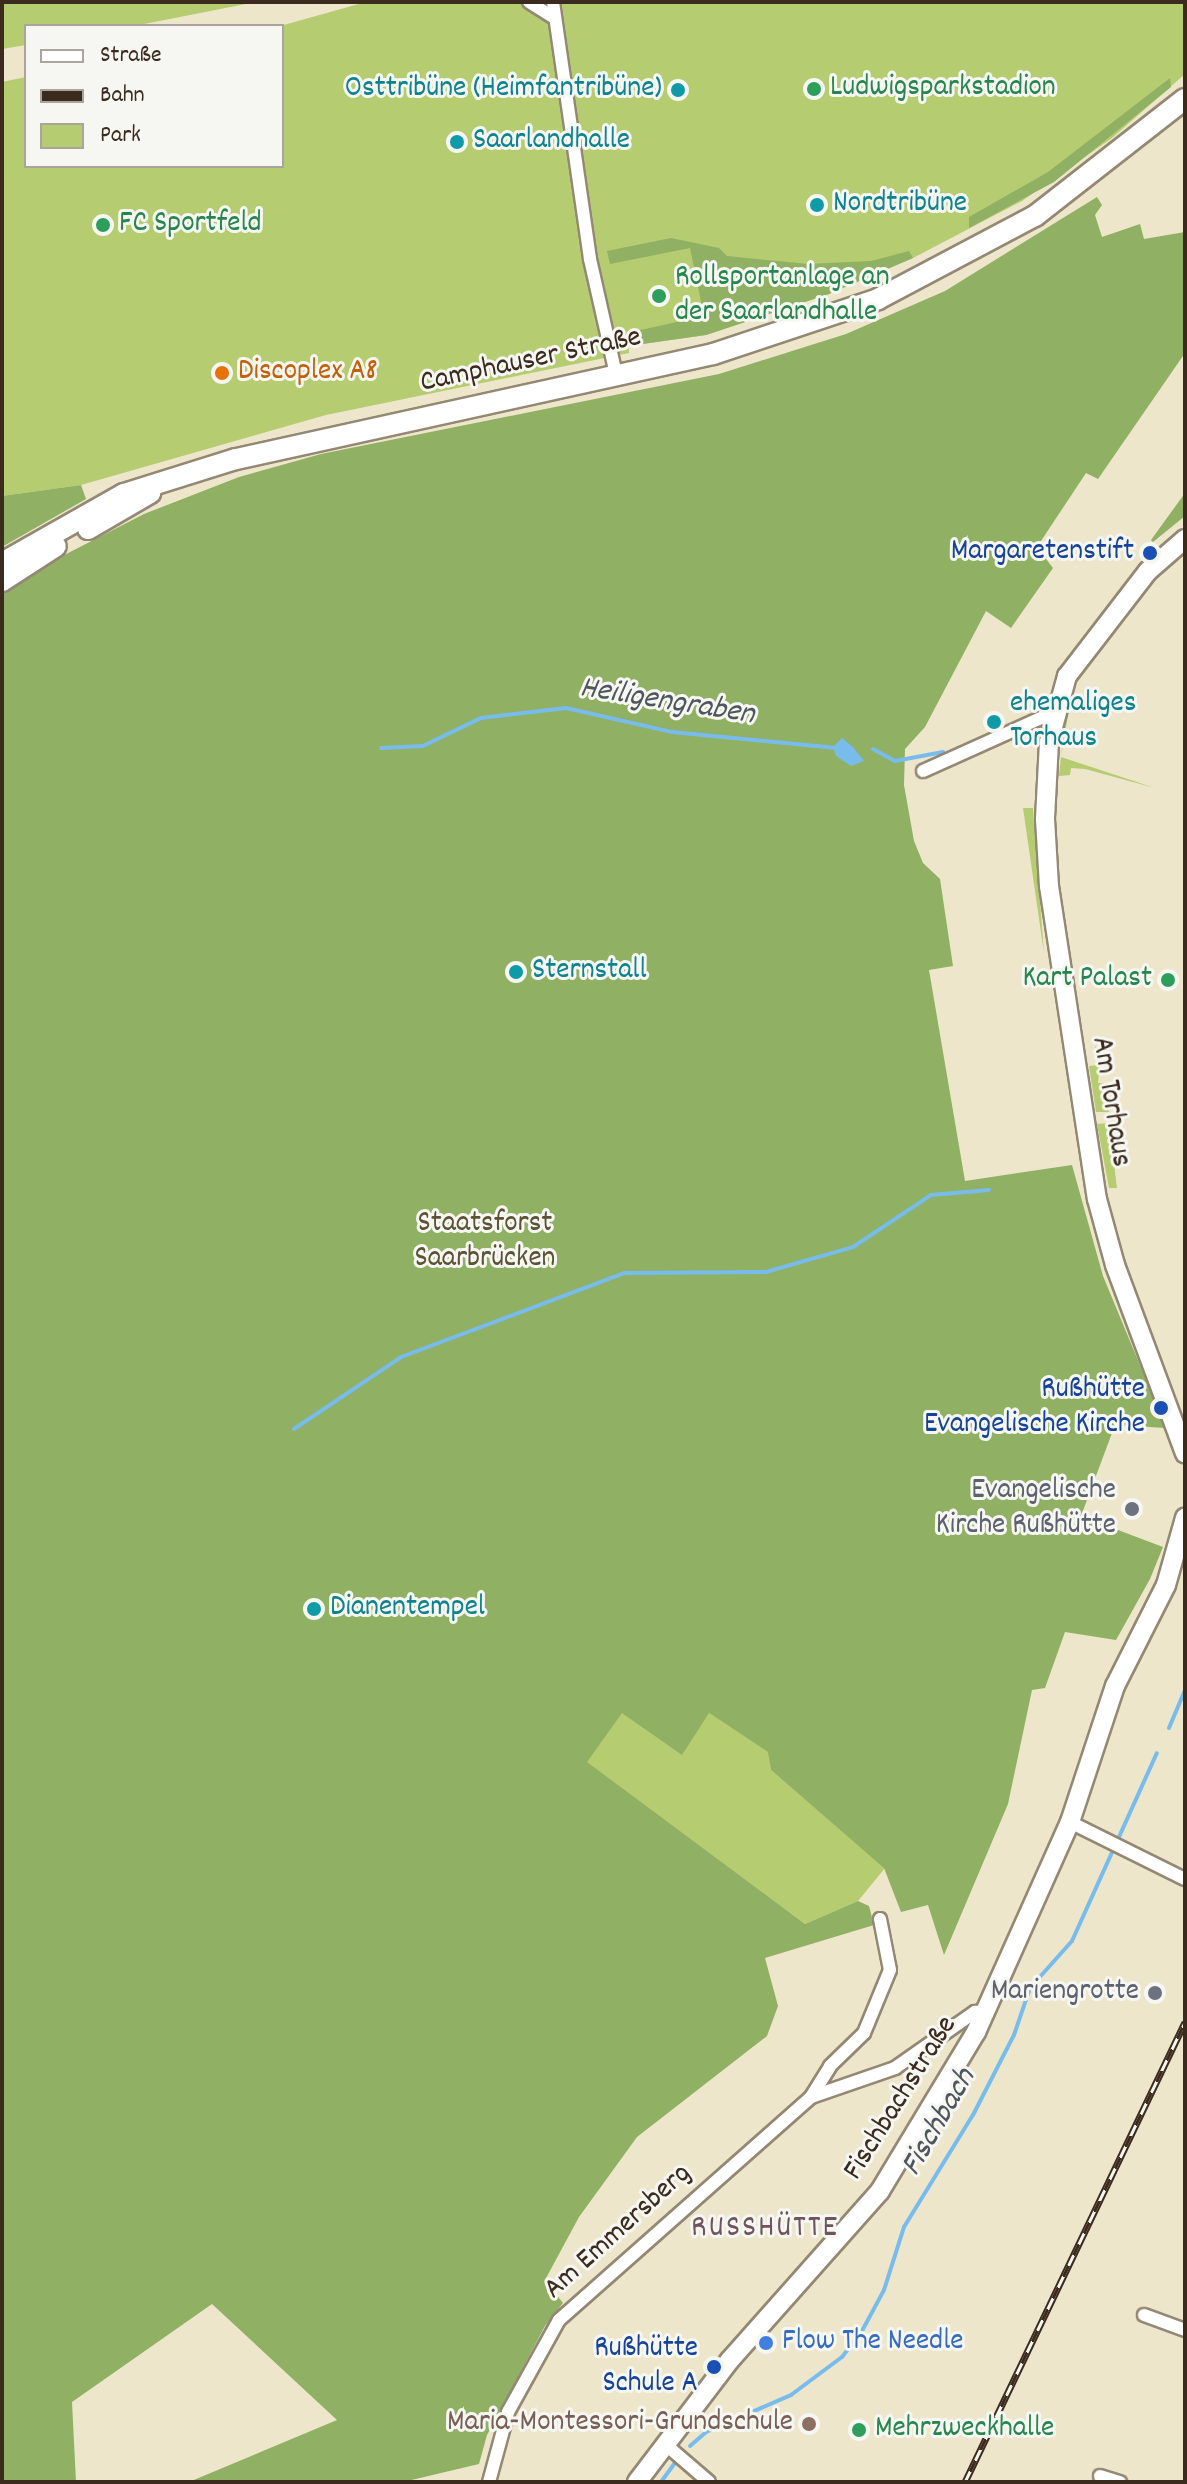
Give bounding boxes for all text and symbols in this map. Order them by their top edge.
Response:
legend [24,24,284,168]
text: Straße [100,39,162,73]
place label: Ludwigsparkstadion [830,71,1056,107]
place label: Osttribüne (Heimfantribüne) [345,72,662,108]
text: Bahn [100,79,145,113]
marker: Ludwigsparkstadion [805,80,823,98]
marker: Osttribüne (Heimfantribüne) [669,81,687,99]
text: Park [100,119,141,153]
place label: Saarlandhalle [473,124,630,160]
marker: Saarlandhalle [448,133,466,151]
place label: Nordtribüne [833,187,967,223]
marker: Nordtribüne [808,196,826,214]
place label: FC Sportfeld [119,207,262,243]
marker: FC Sportfeld [94,216,112,234]
place label: Rollsportanlage an der Saarlandhalle [675,261,890,332]
marker: Rollsportanlage an der Saarlandhalle [650,287,668,305]
street label: Camphauser Straße [417,321,645,403]
place label: Discoplex A8 [238,355,378,391]
marker: Discoplex A8 [213,364,231,382]
place label: Margaretenstift [951,535,1134,571]
marker: Margaretenstift [1141,544,1159,562]
water label: Heiligengraben [577,670,757,736]
place label: ehemaliges Torhaus [1010,687,1136,758]
marker: ehemaliges Torhaus [985,713,1003,731]
place label: Sternstall [532,954,647,990]
place label: Kart Palast [1022,962,1152,998]
marker: Sternstall [507,963,525,981]
marker: Kart Palast [1159,971,1177,989]
street label: Am Torhaus [1081,1034,1137,1170]
park label: Staatsforst Saarbrücken [415,1207,555,1278]
place label: Rußhütte Evangelische Kirche [924,1373,1145,1444]
marker: Rußhütte Evangelische Kirche [1152,1399,1170,1417]
place label: Evangelische Kirche Rußhütte [936,1474,1116,1544]
marker: Evangelische Kirche Rußhütte [1123,1500,1141,1518]
place label: Dianentempel [330,1591,485,1627]
marker: Dianentempel [305,1600,323,1618]
place label: Mariengrotte [991,1975,1139,2011]
marker: Mariengrotte [1146,1984,1164,2002]
street label: Fischbachstraße [837,2010,967,2188]
water label: Fischbach [894,2063,986,2183]
street label: Am Emmersberg [538,2157,700,2309]
district label: RUSSHÜTTE [691,2210,839,2248]
place label: Flow The Needle [782,2325,963,2361]
place label: Rußhütte Schule A [594,2332,698,2402]
marker: Flow The Needle [757,2334,775,2352]
marker: Rußhütte Schule A [705,2358,723,2376]
place label: Maria-Montessori-Grundschule [447,2406,793,2442]
place label: Mehrzweckhalle [875,2412,1054,2448]
marker: Maria-Montessori-Grundschule [800,2415,818,2433]
marker: Mehrzweckhalle [850,2421,868,2439]

